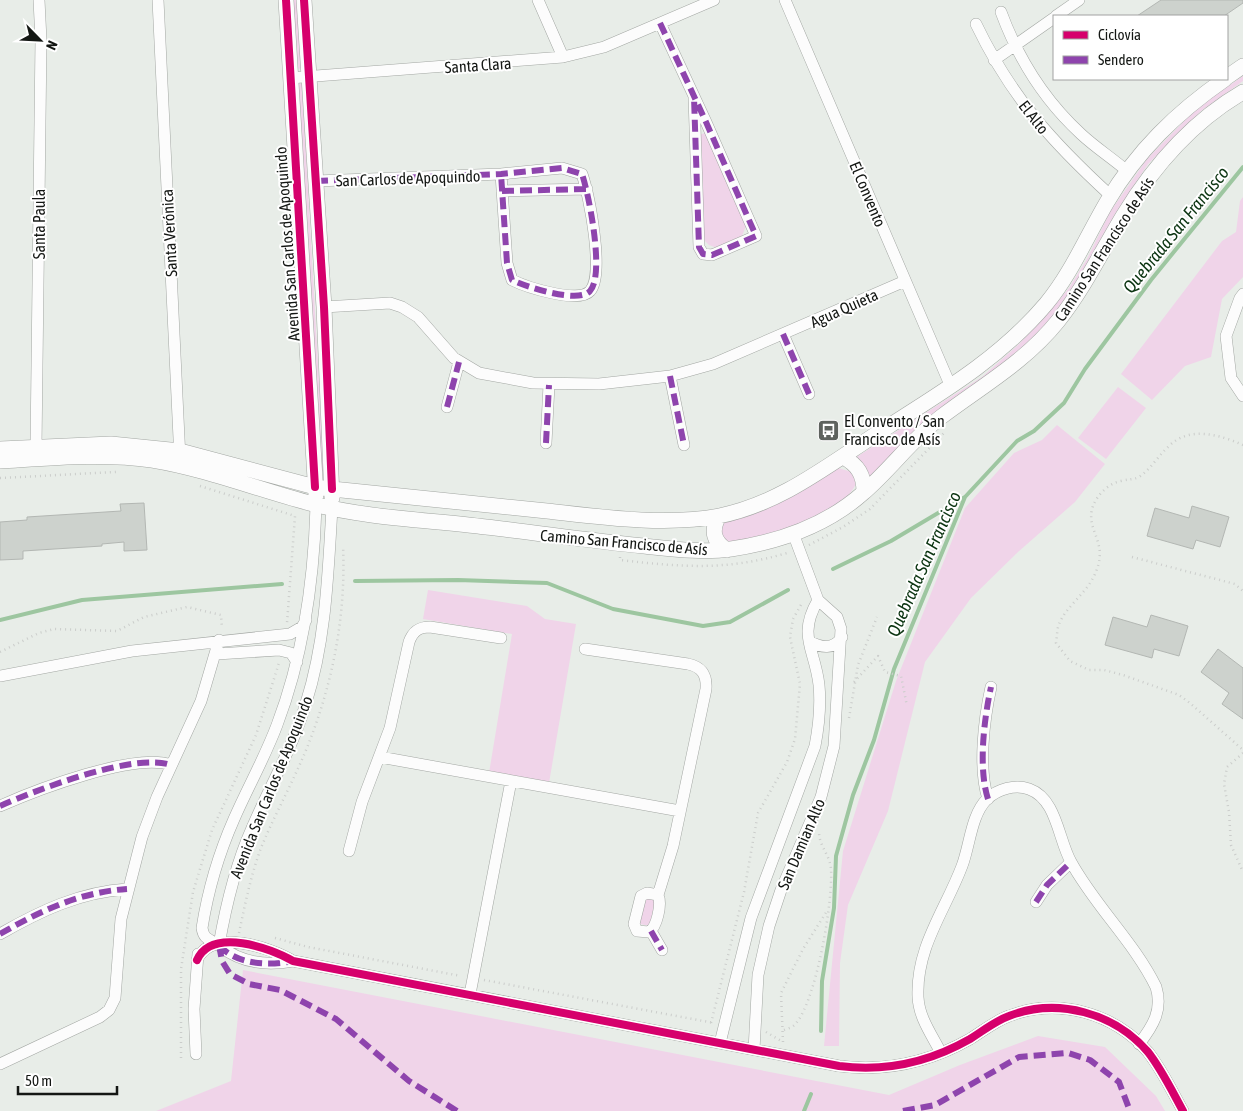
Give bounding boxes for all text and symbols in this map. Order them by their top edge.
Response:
north arrow [15,15,65,65]
legend [1053,15,1228,80]
text: Ciclovía [1098,26,1141,43]
text: N [43,38,61,52]
text: Sendero [1098,51,1144,68]
street label: Santa Clara [444,54,512,76]
street label: El Alto [1015,97,1053,137]
street label: Avenida San Carlos de Apoquindo [271,146,304,342]
street label: El Convento [846,159,890,229]
water label: Quebrada San Francisco [1118,162,1233,297]
street label: San Carlos de Apoquindo [335,166,481,191]
street label: Camino San Francisco de Asís [1051,173,1157,324]
street label: Santa Paula [30,189,48,259]
street label: Santa Verónica [158,189,180,277]
street label: Agua Quieta [807,285,881,332]
place label: El Convento / San Francisco de Asís [844,412,945,448]
bus stop icon: El Convento / San Francisco de Asís [816,418,840,442]
water label: Quebrada San Francisco [882,488,965,640]
street label: Camino San Francisco de Asís [540,526,709,558]
street label: Avenida San Carlos de Apoquindo [226,693,317,881]
street label: San Damian Alto [774,796,828,892]
scale bar [18,1064,116,1096]
text: 50 m [25,1072,52,1089]

